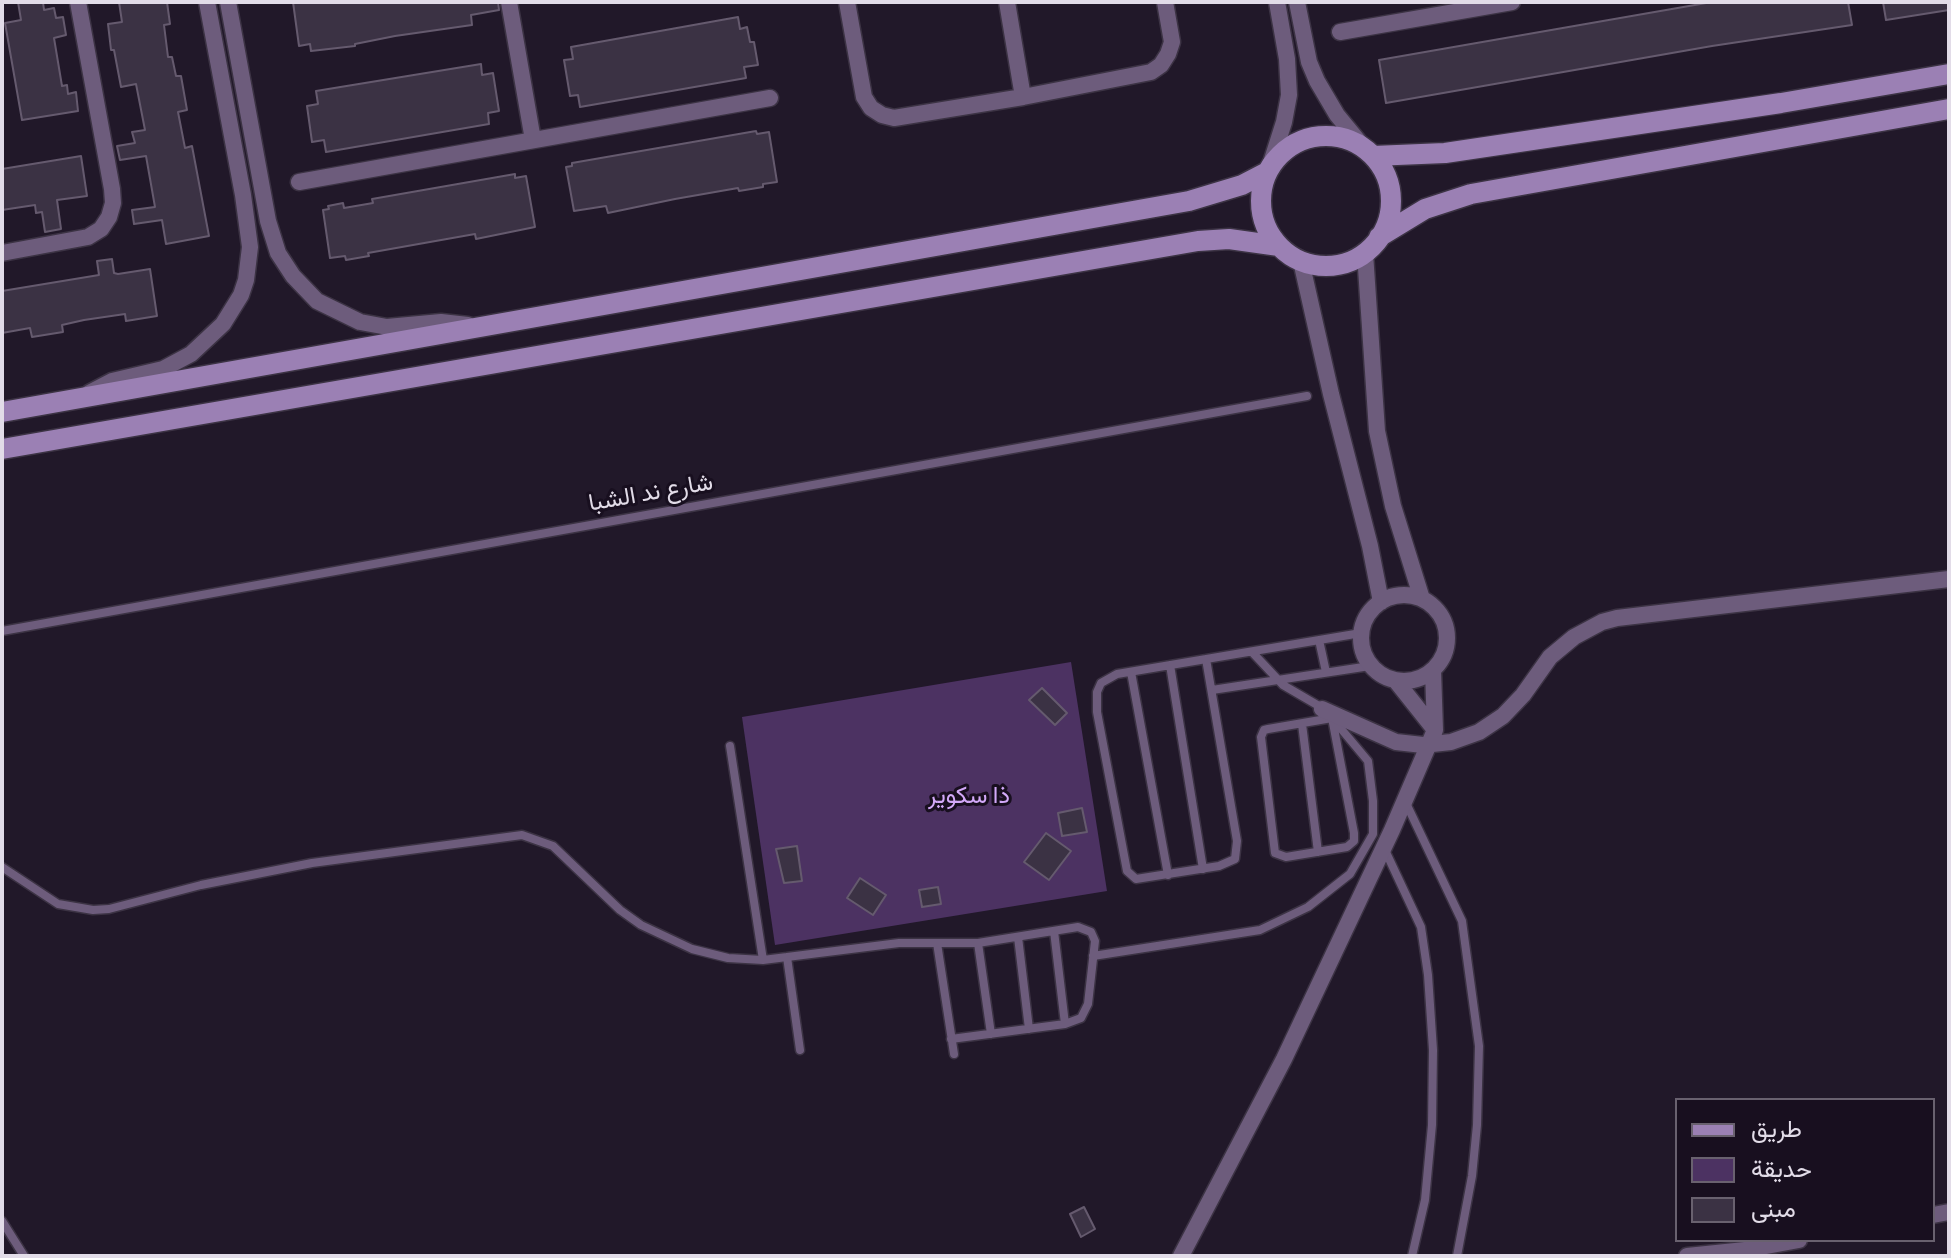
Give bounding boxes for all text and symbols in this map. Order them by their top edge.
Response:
street label: شارع ند الشبا [587,469,715,519]
park label: ذا سكوير [928,783,1010,811]
legend [1675,1098,1935,1242]
text: طريق [1751,1110,1802,1146]
text: حديقة [1751,1150,1812,1186]
text: مبنى [1751,1190,1796,1226]

